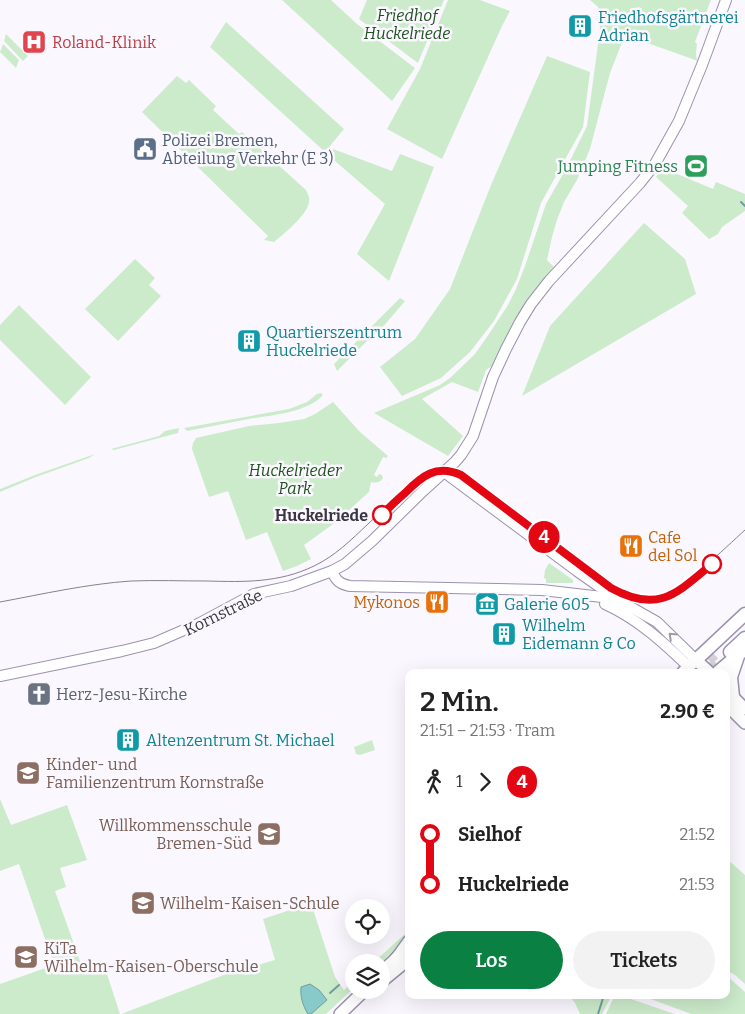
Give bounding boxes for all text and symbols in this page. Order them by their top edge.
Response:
park label: Friedhof Huckelriede [364,6,450,43]
place label: Friedhofsgärtnerei Adrian [598,8,739,45]
building icon: Friedhofsgärtnerei Adrian [567,13,593,39]
hospital icon: Roland-Klinik [21,29,47,55]
place label: Roland-Klinik [52,33,156,52]
place label: Polizei Bremen, Abteilung Verkehr (E 3) [162,131,333,168]
public building icon: Polizei Bremen, Abteilung Verkehr (E 3) [132,136,158,162]
sports icon: Jumping Fitness [683,153,709,179]
place label: Jumping Fitness [557,157,678,176]
place label: Quartierszentrum Huckelriede [266,323,402,360]
building icon: Quartierszentrum Huckelriede [236,328,262,354]
park label: Huckelrieder Park [249,461,343,498]
marker: Huckelriede [372,505,392,525]
place label: Huckelriede [275,506,368,525]
line badge: 4 [528,521,560,553]
text: 4 [539,526,549,548]
place label: Cafe del Sol [648,528,698,565]
restaurant icon: Cafe del Sol [618,533,644,559]
unlabelled marker [702,554,722,574]
street label: Kornstraße [181,585,265,640]
restaurant icon: Mykonos [424,589,450,615]
museum icon: Galerie 605 [474,591,500,617]
place label: Mykonos [353,593,420,612]
place label: Galerie 605 [504,595,589,614]
place label: Wilhelm Eidemann & Co [522,616,636,653]
building icon: Wilhelm Eidemann & Co [491,621,517,647]
one-way arrow [669,633,678,642]
church icon: Herz-Jesu-Kirche [26,681,52,707]
place label: Herz-Jesu-Kirche [56,685,187,704]
text: 2 Min. [420,685,499,718]
text: 2.90 € [660,700,715,723]
text: 21:51 – 21:53 · Tram [420,721,555,740]
building icon: Altenzentrum St. Michael [115,727,141,753]
place label: Altenzentrum St. Michael [146,731,335,750]
place label: Kinder- und Familienzentrum Kornstraße [46,755,264,792]
school or university icon: Kinder- und Familienzentrum Kornstraße [15,760,41,786]
icon: walk [420,768,448,796]
icon: forward [471,768,499,796]
text: 4 [517,771,527,793]
text: 1 [456,772,463,791]
place label: Willkommensschule Bremen-Süd [99,816,253,853]
school or university icon: Willkommensschule Bremen-Süd [256,821,282,847]
text: Sielhof [458,823,521,846]
text: 21:52 [679,825,715,844]
text: Huckelriede [458,873,569,896]
text: 21:53 [679,875,715,894]
school or university icon: Wilhelm-Kaisen-Schule [130,890,156,916]
place label: Wilhelm-Kaisen-Schule [160,894,340,913]
map controls [345,899,390,999]
button: locate [345,899,390,944]
button: Los [420,931,563,989]
button: Tickets [573,931,715,989]
place label: KiTa Wilhelm-Kaisen-Oberschule [44,939,258,976]
school or university icon: KiTa Wilhelm-Kaisen-Oberschule [13,944,39,970]
button: layers [345,954,390,999]

